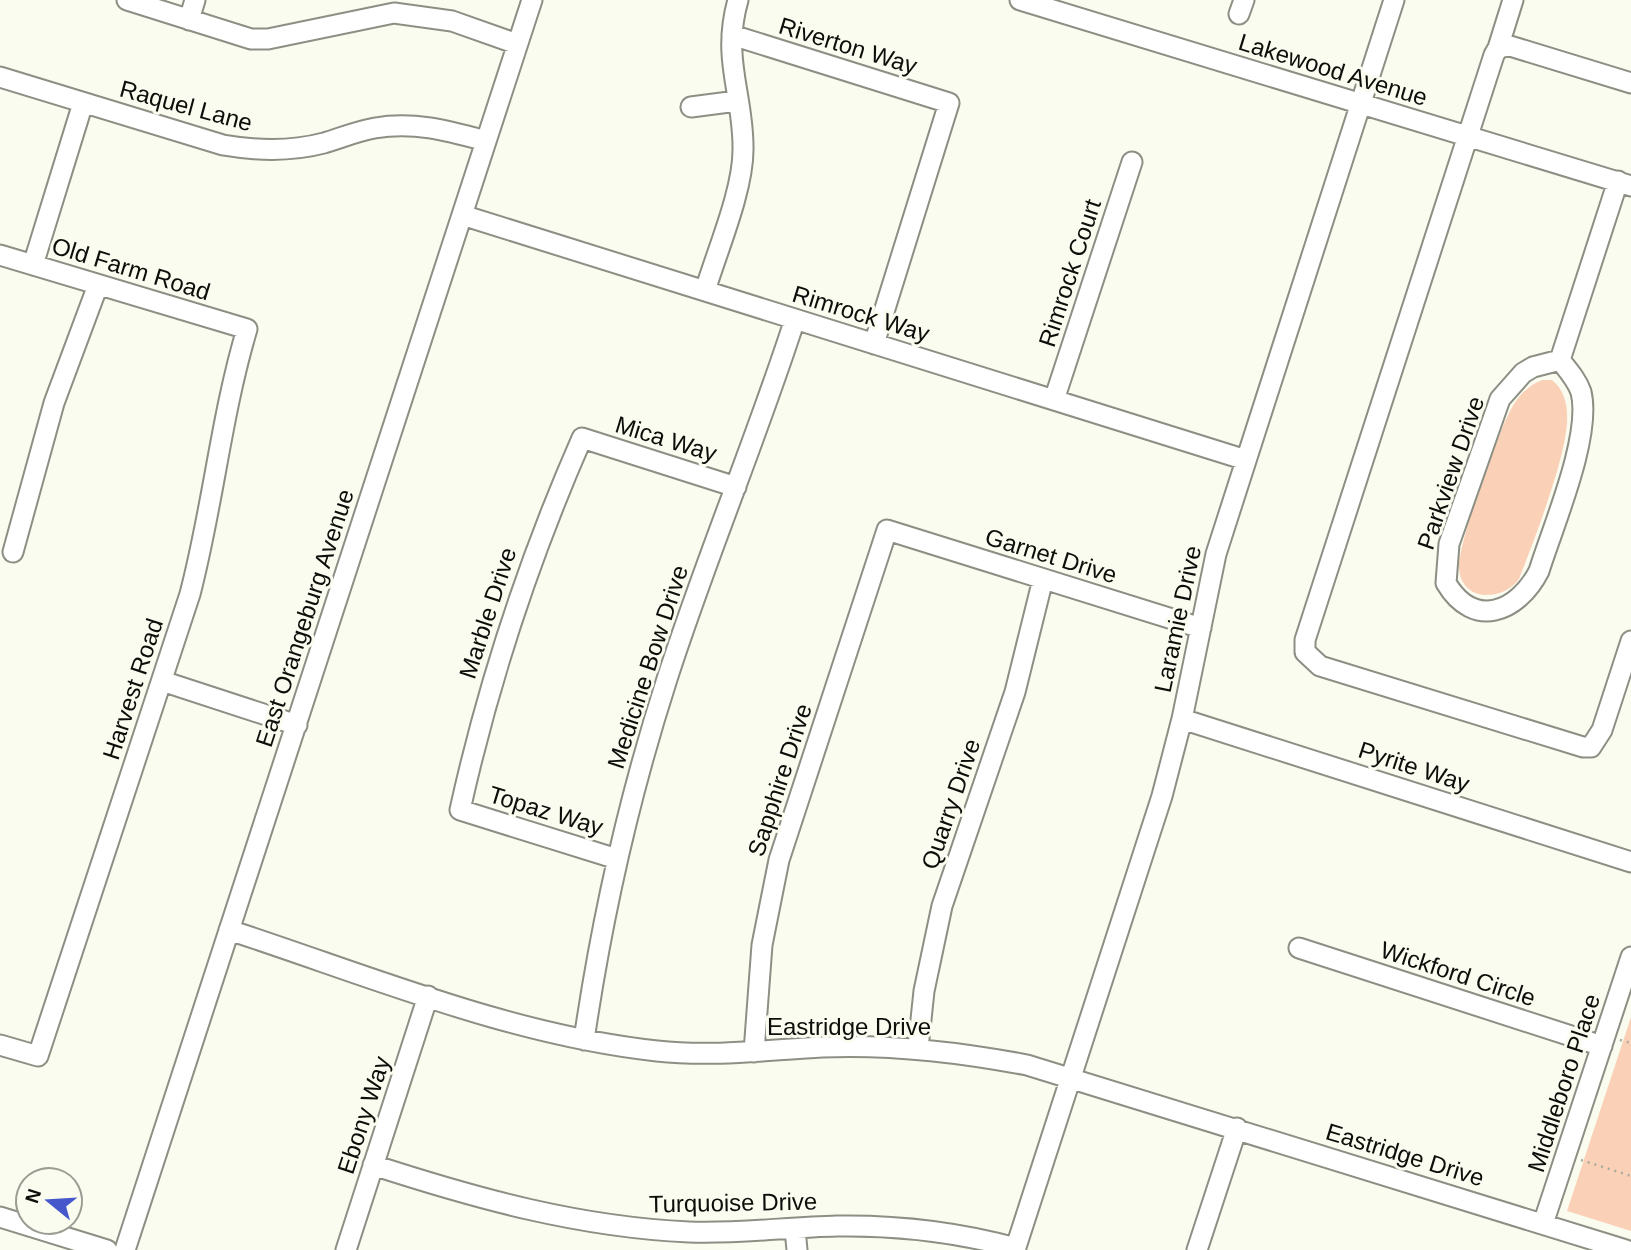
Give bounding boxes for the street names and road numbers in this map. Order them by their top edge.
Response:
street label: Riverton Way [776,12,921,79]
street label: Lakewood Avenue [1236,28,1431,111]
street label: Raquel Lane [117,75,255,136]
street label: Rimrock Court [1033,195,1106,350]
street label: Old Farm Road [49,232,214,305]
street label: Rimrock Way [789,280,933,347]
street label: Parkview Drive [1412,393,1489,553]
street label: Mica Way [612,410,720,467]
street label: East Orangeburg Avenue [250,486,359,750]
street label: Garnet Drive [982,523,1120,588]
street label: Laramie Drive [1149,543,1206,695]
street label: Marble Drive [454,544,521,682]
street label: Medicine Bow Drive [602,562,693,772]
street label: Harvest Road [97,615,168,763]
street label: Sapphire Drive [742,700,817,860]
street label: Quarry Drive [916,735,985,873]
street label: Pyrite Way [1355,736,1473,797]
street label: Topaz Way [486,780,606,841]
street label: Wickford Circle [1377,936,1539,1011]
street label: Middleboro Place [1522,990,1605,1175]
street label: Eastridge Drive [767,1013,931,1040]
street label: Ebony Way [332,1053,395,1177]
street label: Eastridge Drive [1323,1118,1488,1191]
street label: Turquoise Drive [649,1188,817,1217]

